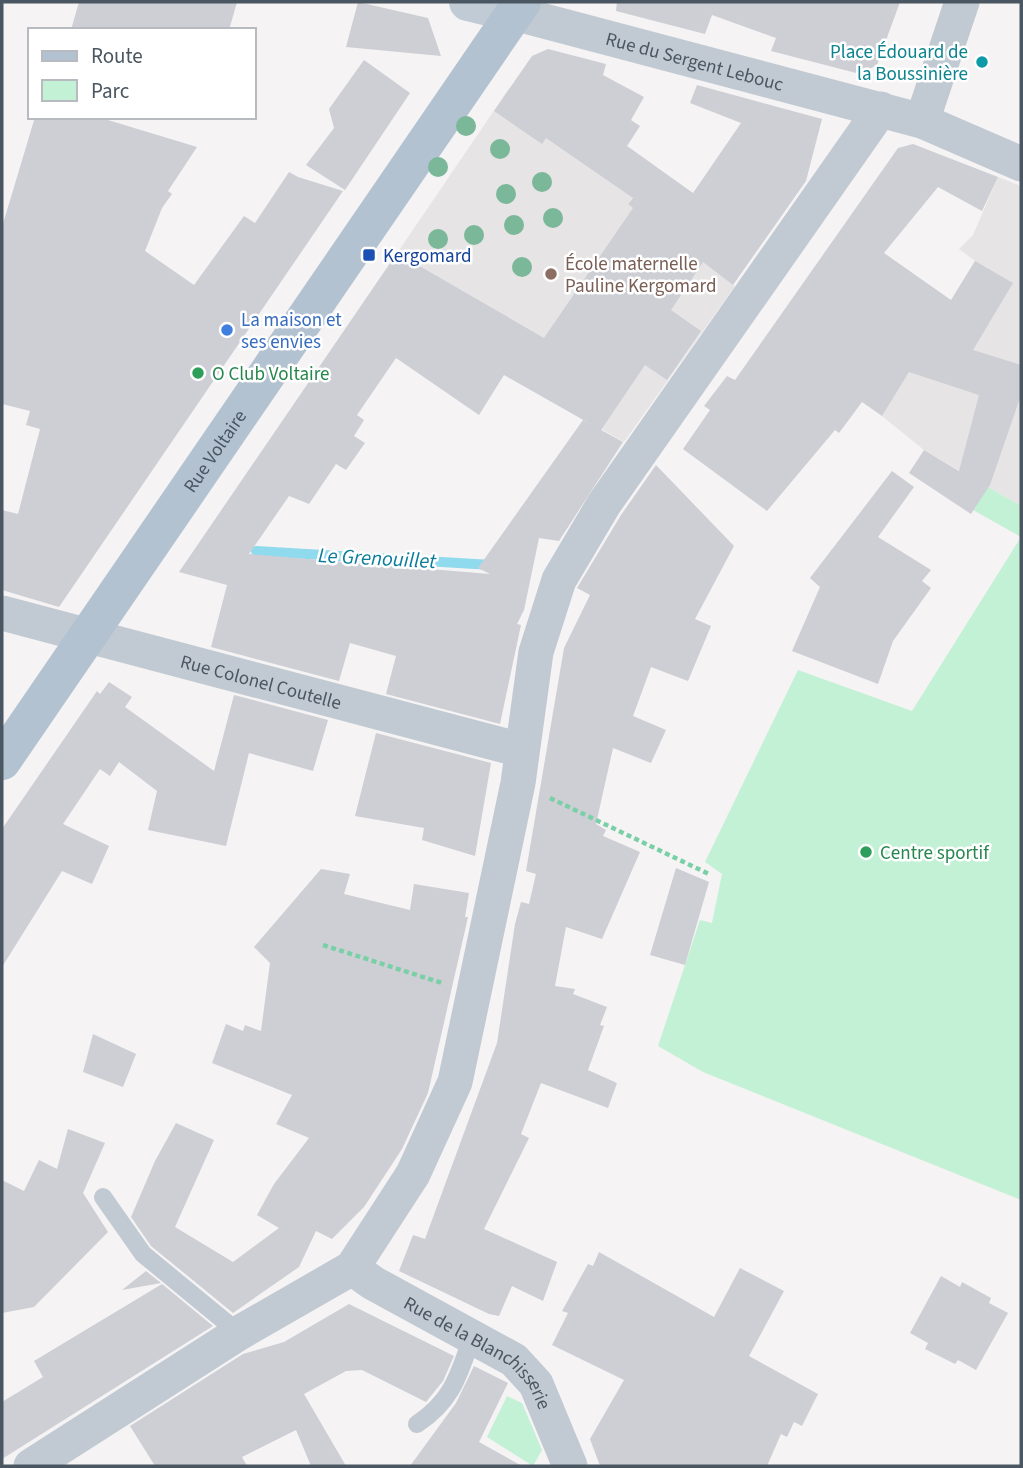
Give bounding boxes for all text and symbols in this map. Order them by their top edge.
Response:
street label: Rue du Sergent Lebouc [603,26,787,99]
legend [28,28,256,119]
place label: Place Édouard de la Boussinière [830,39,968,88]
text: Route [91,41,143,71]
marker: Place Édouard de la Boussinière [974,54,990,70]
text: Parc [91,76,130,106]
place label: Kergomard [383,243,472,270]
marker: Kergomard [361,247,377,263]
place label: École maternelle Pauline Kergomard [565,251,717,300]
marker: École maternelle Pauline Kergomard [543,266,559,282]
place label: La maison et ses envies [241,307,342,356]
marker: La maison et ses envies [219,322,235,338]
place label: O Club Voltaire [212,361,330,388]
marker: O Club Voltaire [190,365,206,381]
street label: Rue Voltaire [178,405,254,499]
water label: Le Grenouillet [317,540,438,576]
street label: Rue Colonel Coutelle [177,649,344,717]
place label: Centre sportif [880,840,990,867]
marker: Centre sportif [858,844,874,860]
street label: Rue de la Blanchisserie [398,1290,557,1414]

